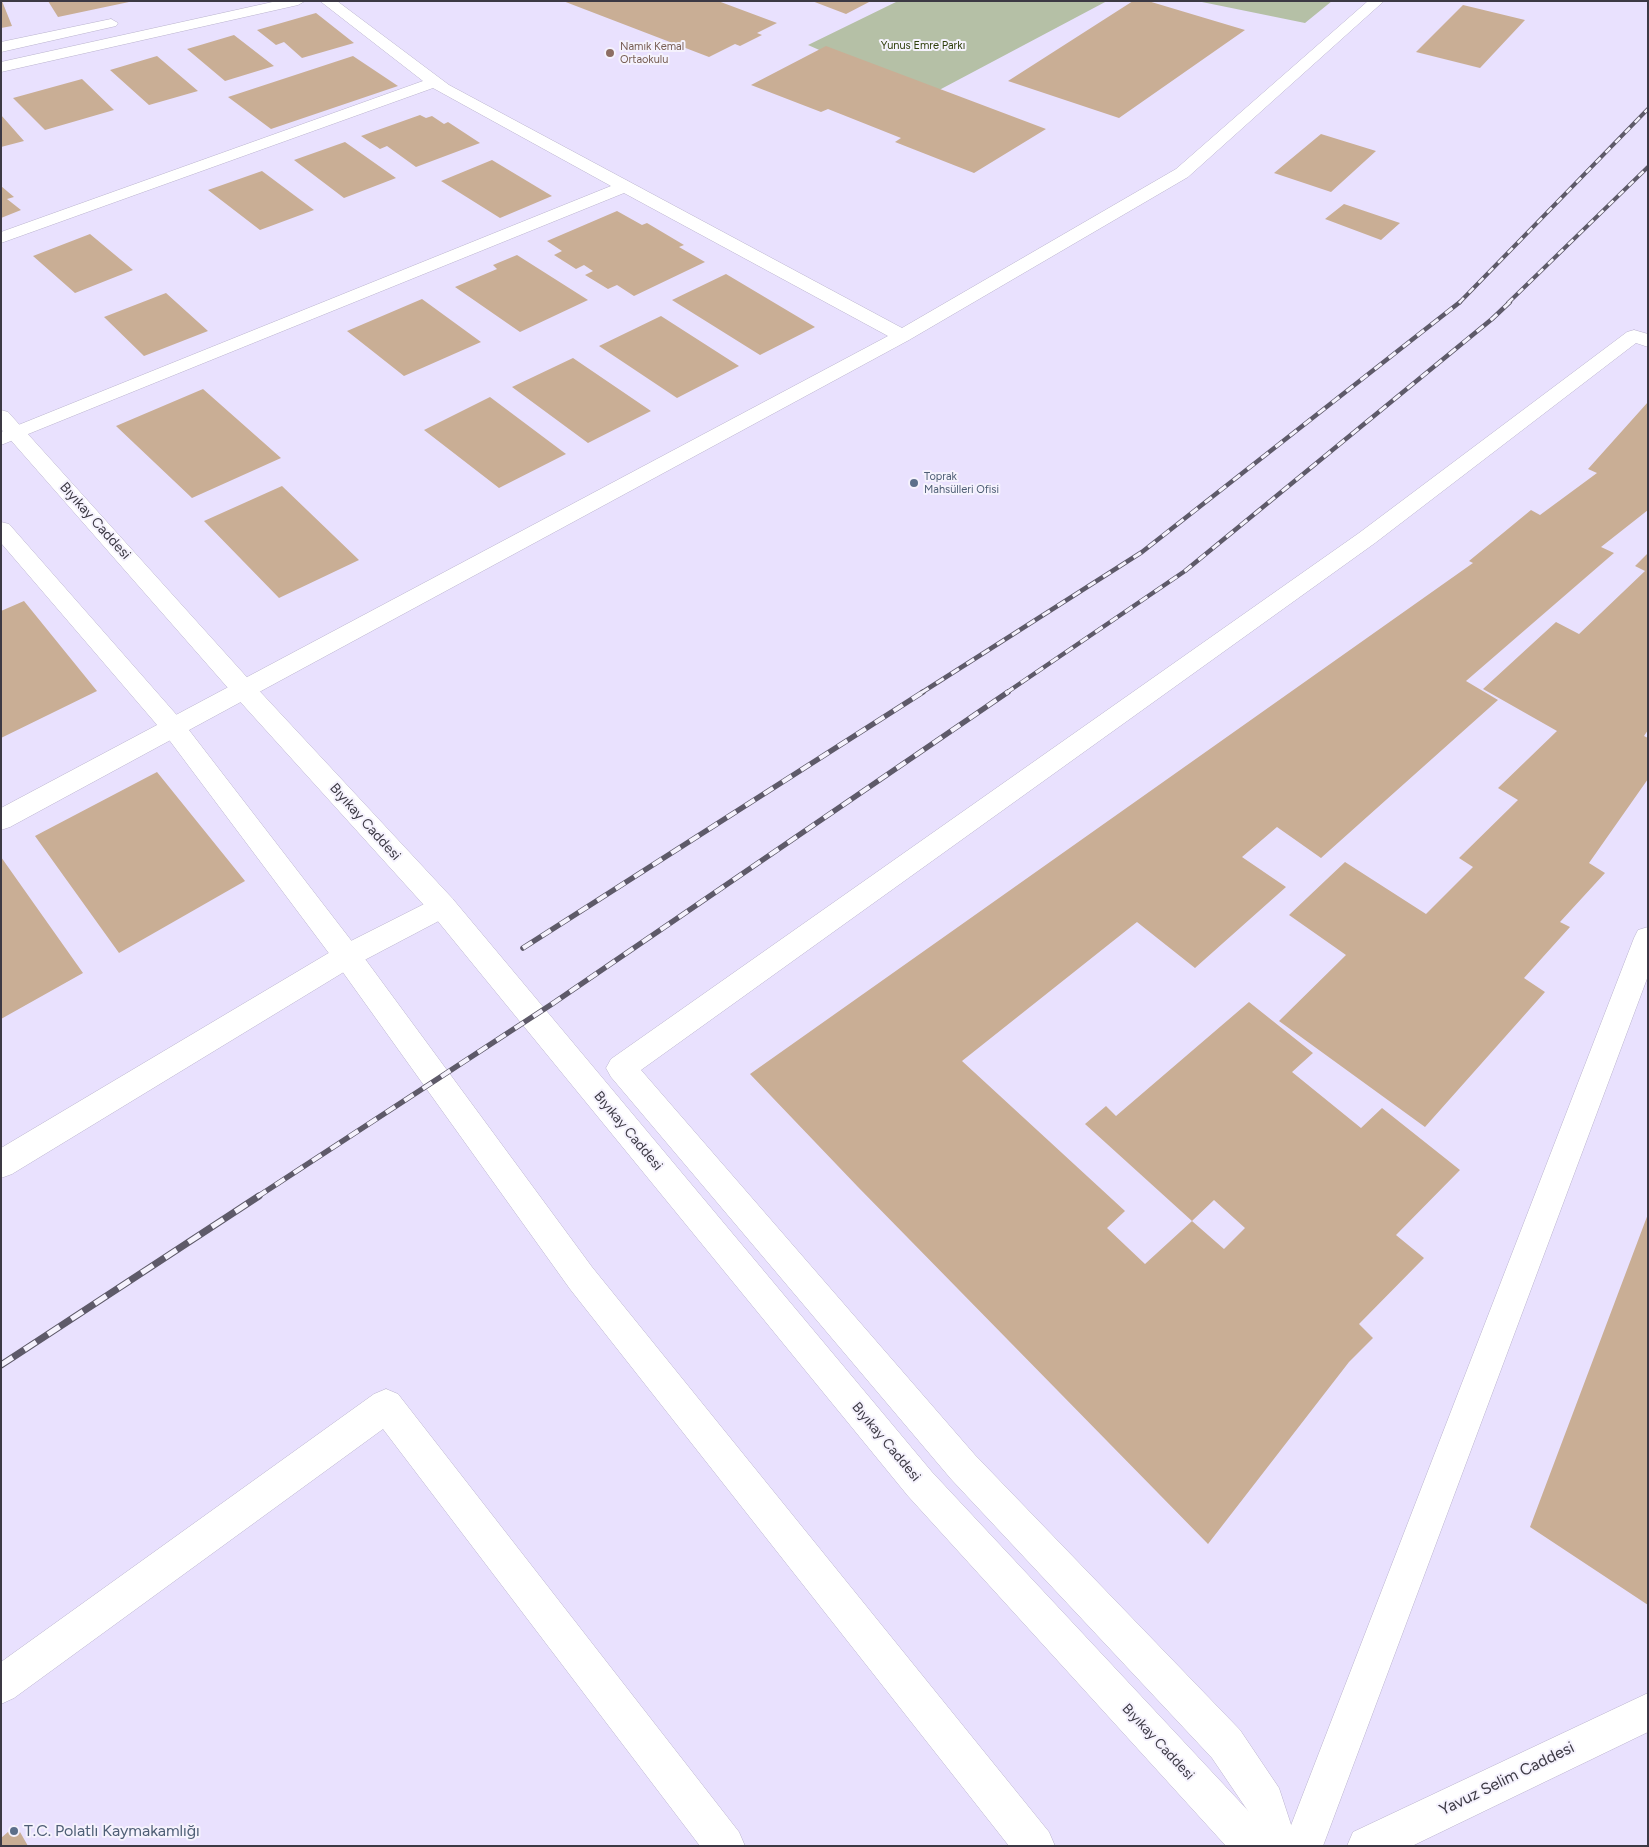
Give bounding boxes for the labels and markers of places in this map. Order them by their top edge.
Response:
place label: Namık Kemal Ortaokulu [620,40,684,66]
marker: Namık Kemal Ortaokulu [604,47,616,59]
place label: Toprak Mahsülleri Ofisi [924,470,999,496]
marker: Toprak Mahsülleri Ofisi [908,477,920,489]
place label: T.C. Polatlı Kaymakamlığı [24,1821,200,1841]
marker: T.C. Polatlı Kaymakamlığı [8,1825,20,1837]

